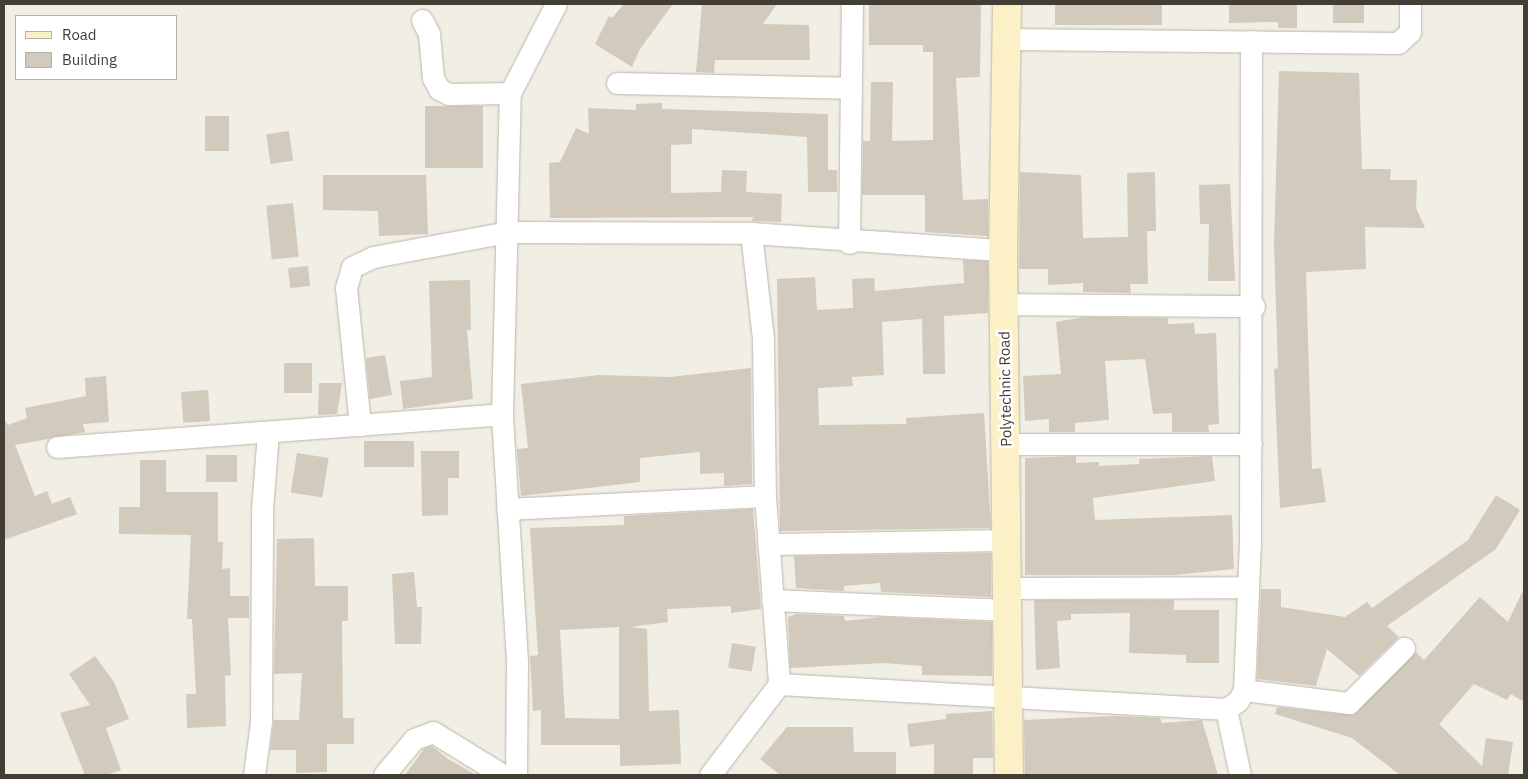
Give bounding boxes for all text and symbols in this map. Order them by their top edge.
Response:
legend [15,15,178,80]
text: Road [62,25,97,44]
text: Building [62,50,117,69]
street label: Polytechnic Road [995,331,1015,447]

